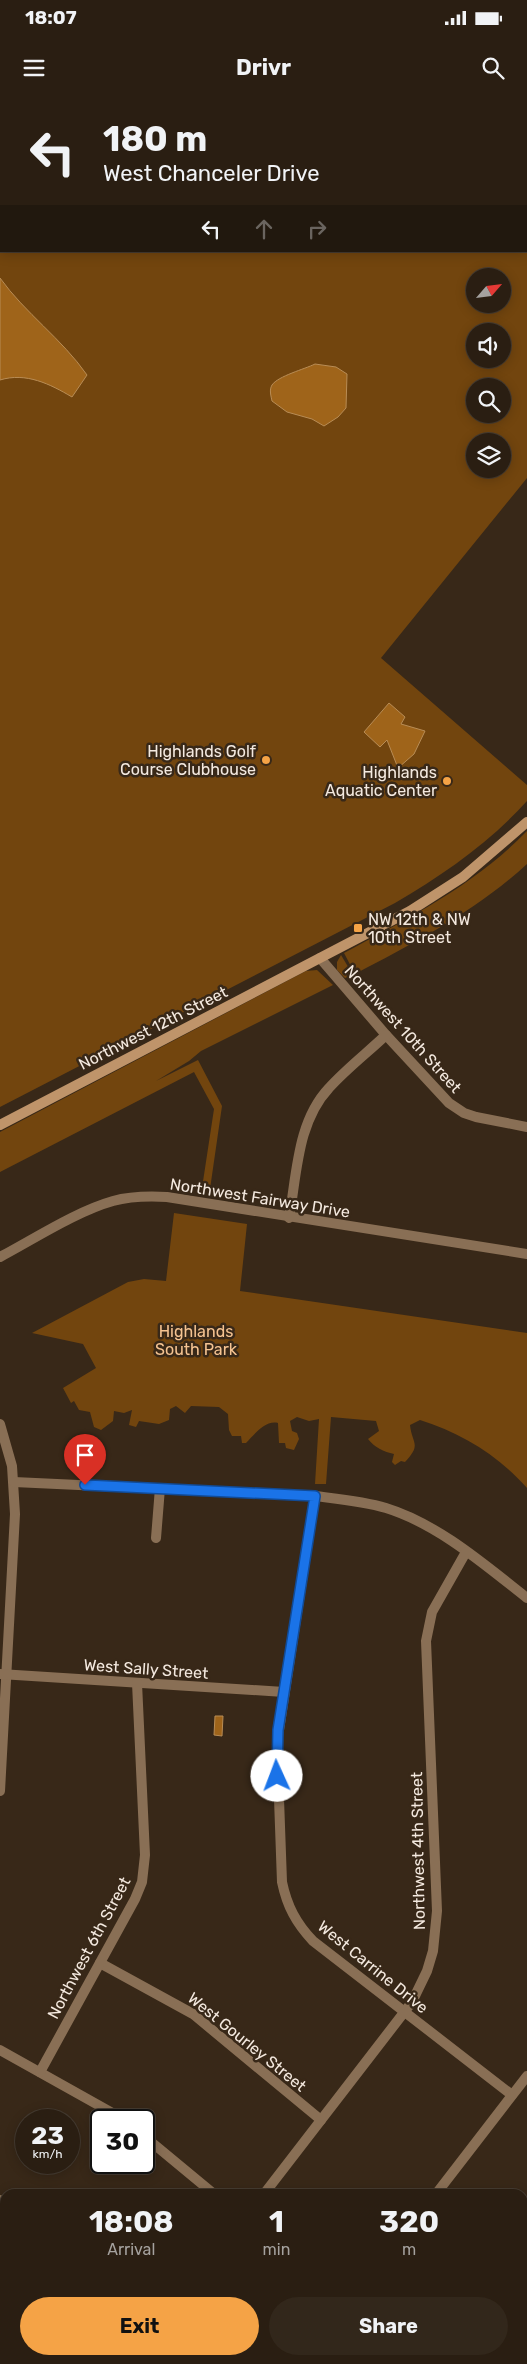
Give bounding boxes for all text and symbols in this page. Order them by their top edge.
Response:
text: 18:07 [25,6,77,29]
icon: menu [20,54,48,82]
text: Drivr [236,54,291,81]
icon: search [479,54,507,82]
text: 180 m [103,118,207,160]
icon: left [20,120,85,185]
text: West Chanceler Drive [103,160,320,187]
icon: left [197,215,225,243]
icon: ahead [250,215,278,243]
icon: right [303,215,331,243]
north arrow [466,268,511,312]
map controls [466,268,511,478]
button: sound [466,323,511,368]
button: search [466,378,511,423]
button: layers [466,433,511,478]
place label: Highlands Golf Course Clubhouse [120,742,257,779]
marker: Highlands Golf Course Clubhouse [260,754,272,766]
place label: Highlands Aquatic Center [325,763,437,800]
marker: Highlands Aquatic Center [441,775,453,787]
place label: NW 12th & NW 10th Street [368,910,471,947]
marker: NW 12th & NW 10th Street [352,922,364,934]
street label: Northwest 10th Street [341,961,465,1097]
street label: Northwest 12th Street [75,982,231,1074]
street label: Northwest Fairway Drive [169,1174,351,1222]
park label: Highlands South Park [155,1322,238,1359]
pin [64,1434,106,1485]
icon: arrive [71,1441,99,1469]
street label: West Sally Street [83,1655,209,1683]
position arrow [250,1749,302,1801]
street label: Northwest 4th Street [407,1772,429,1930]
street label: Northwest 6th Street [44,1874,134,2022]
street label: West Carrine Drive [314,1917,432,2017]
street label: West Gourley Street [184,1988,310,2096]
speed limit sign: 30 [90,2109,155,2174]
text: 23 [31,2121,64,2150]
text: km/h [33,2147,62,2161]
text: 18:08 [89,2204,174,2240]
text: 1 [269,2204,284,2240]
text: 320 [379,2204,439,2240]
text: Arrival [107,2240,155,2259]
text: min [263,2240,290,2259]
text: m [402,2240,416,2259]
button: Exit [20,2297,259,2355]
button: Share [269,2297,508,2355]

